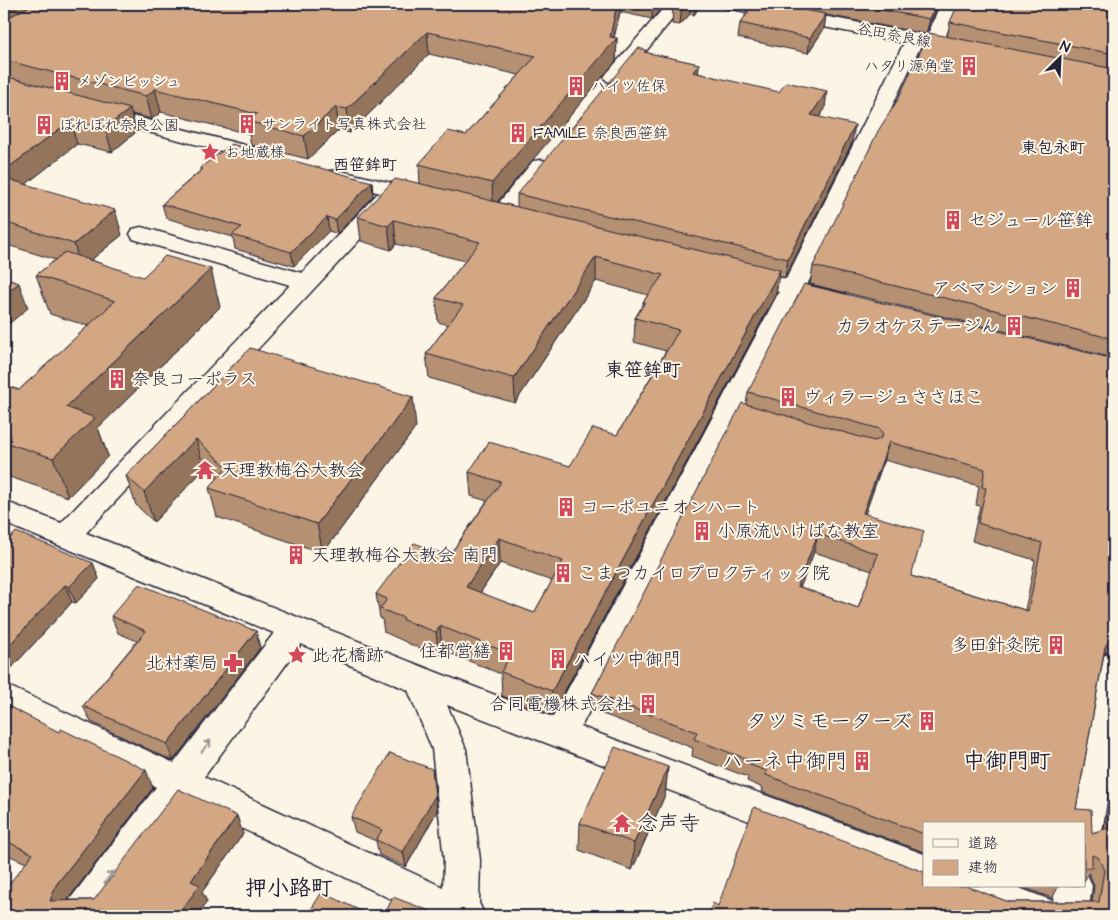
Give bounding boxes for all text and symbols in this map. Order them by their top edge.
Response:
street label: 谷田奈良線 [855,18,933,53]
north arrow [1036,32,1086,82]
text: N [1057,36,1073,58]
building icon: ハタリ源角堂 [958,55,980,77]
place label: ハタリ源角堂 [864,56,954,77]
building icon: メゾンビッシュ [51,70,73,92]
place label: メゾンビッシュ [77,71,181,92]
building icon: ハイツ佐保 [565,75,587,97]
place label: ハイツ佐保 [591,76,666,97]
building icon: サンライト写真株式会社 [236,113,258,135]
building icon: ぽれぽれ奈良公園 [33,114,55,136]
place label: サンライト写真株式会社 [262,114,426,135]
place label: ぽれぽれ奈良公園 [59,115,179,136]
building icon: FAMILE 奈良西笹鉾 [507,122,529,144]
place label: FAMILE 奈良西笹鉾 [533,123,668,144]
district label: 東包永町 [1021,137,1085,159]
place icon: お地蔵様 [199,141,221,163]
place label: お地蔵様 [225,142,285,163]
district label: 西笹鉾町 [333,154,397,176]
place label: セジュール笹鉾 [968,208,1093,233]
building icon: セジュール笹鉾 [942,209,964,231]
place label: アベマンション [933,276,1058,301]
building icon: アベマンション [1062,277,1084,299]
place label: カラオケステージん [836,314,999,339]
building icon: カラオケステージん [1003,315,1025,337]
district label: 東笹鉾町 [605,357,681,384]
place label: 奈良コーポラス [132,367,257,392]
building icon: 奈良コーポラス [106,368,128,390]
place label: ヴィラージュささほこ [803,385,983,410]
building icon: ヴィラージュささほこ [777,386,799,408]
place label: 天理教梅谷大教会 [220,458,364,483]
temple icon: 天理教梅谷大教会 [194,459,216,481]
place label: コーポユニオンハート [581,495,760,520]
building icon: コーポユニオンハート [555,496,577,518]
place label: 小原流いけばな教室 [717,519,879,544]
building icon: 小原流いけばな教室 [691,520,713,542]
place label: 天理教梅谷大教会 南門 [311,543,498,568]
building icon: 天理教梅谷大教会 南門 [285,544,307,566]
place label: こまつカイロプロクティック院 [578,561,830,586]
building icon: こまつカイロプロクティック院 [552,562,574,584]
place label: 多田針灸院 [951,633,1041,658]
building icon: 多田針灸院 [1045,634,1067,656]
place label: 住都営繕 [419,639,491,664]
building icon: 住都営繕 [495,640,517,662]
place label: 此花橋跡 [312,643,384,668]
place icon: 此花橋跡 [286,644,308,666]
place label: ハイツ中御門 [573,647,681,672]
building icon: ハイツ中御門 [547,648,569,670]
place label: 北村薬局 [146,651,218,676]
pharmacy icon: 北村薬局 [222,652,244,674]
place label: 合同電機株式会社 [489,692,633,717]
building icon: 合同電機株式会社 [637,693,659,715]
place label: タツミモーターズ [746,707,912,736]
building icon: タツミモーターズ [916,710,938,732]
one-way arrow [201,739,211,753]
district label: 中御門町 [963,746,1051,777]
place label: ハーネ中御門 [722,747,847,776]
building icon: ハーネ中御門 [851,750,873,772]
place label: 念声寺 [637,809,700,838]
temple icon: 念声寺 [611,812,633,834]
legend [923,822,1086,888]
text: 道路 [968,833,998,854]
text: 建物 [968,857,998,878]
one-way arrow [104,870,114,884]
district label: 押小路町 [245,873,333,904]

